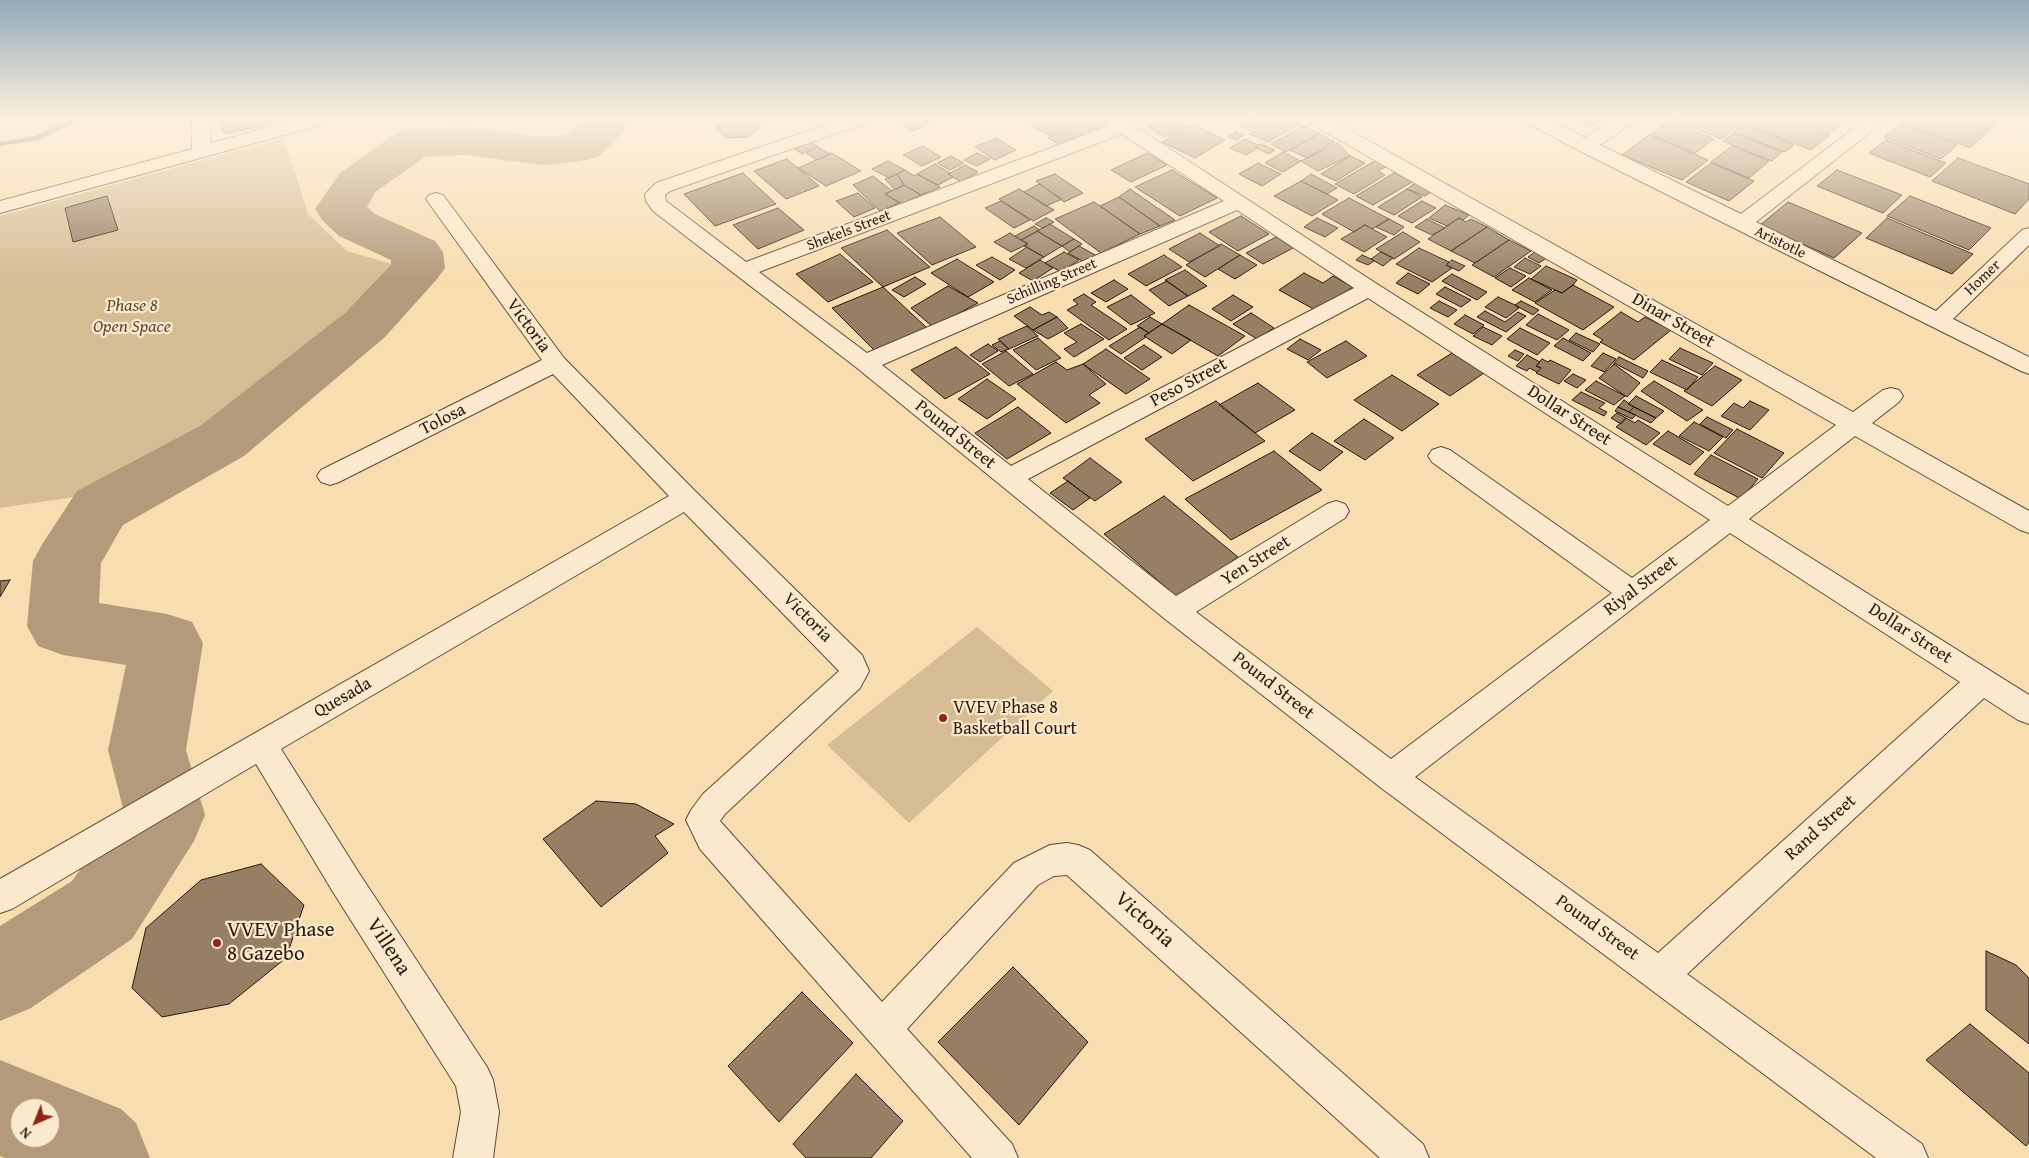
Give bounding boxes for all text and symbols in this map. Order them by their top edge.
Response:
street label: Shekels Street [804,207,894,255]
street label: Aristotle [1751,223,1809,263]
street label: Schilling Street [1004,255,1100,309]
street label: Homer [1961,257,2005,299]
street label: Dinar Street [1628,289,1718,353]
park label: Phase 8 Open Space [93,295,171,338]
street label: Victoria [501,295,555,357]
street label: Peso Street [1147,354,1231,412]
street label: Dollar Street [1523,381,1615,451]
street label: Pound Street [910,396,1000,474]
street label: Tolosa [417,399,469,441]
street label: Yen Street [1217,531,1295,591]
street label: Riyal Street [1600,551,1682,621]
street label: Victoria [778,589,836,647]
street label: Dollar Street [1864,599,1956,669]
street label: Pound Street [1228,647,1318,725]
street label: Quesada [310,673,376,723]
place label: VVEV Phase 8 Basketball Court [953,697,1077,740]
marker: VVEV Phase 8 Basketball Court [937,712,949,724]
street label: Rand Street [1781,791,1861,865]
street label: Victoria [1109,887,1179,953]
street label: Pound Street [1551,891,1643,965]
street label: Villena [360,914,416,980]
place label: VVEV Phase 8 Gazebo [227,918,335,968]
marker: VVEV Phase 8 Gazebo [211,937,223,949]
north arrow [10,1098,60,1148]
text: N [15,1123,36,1144]

